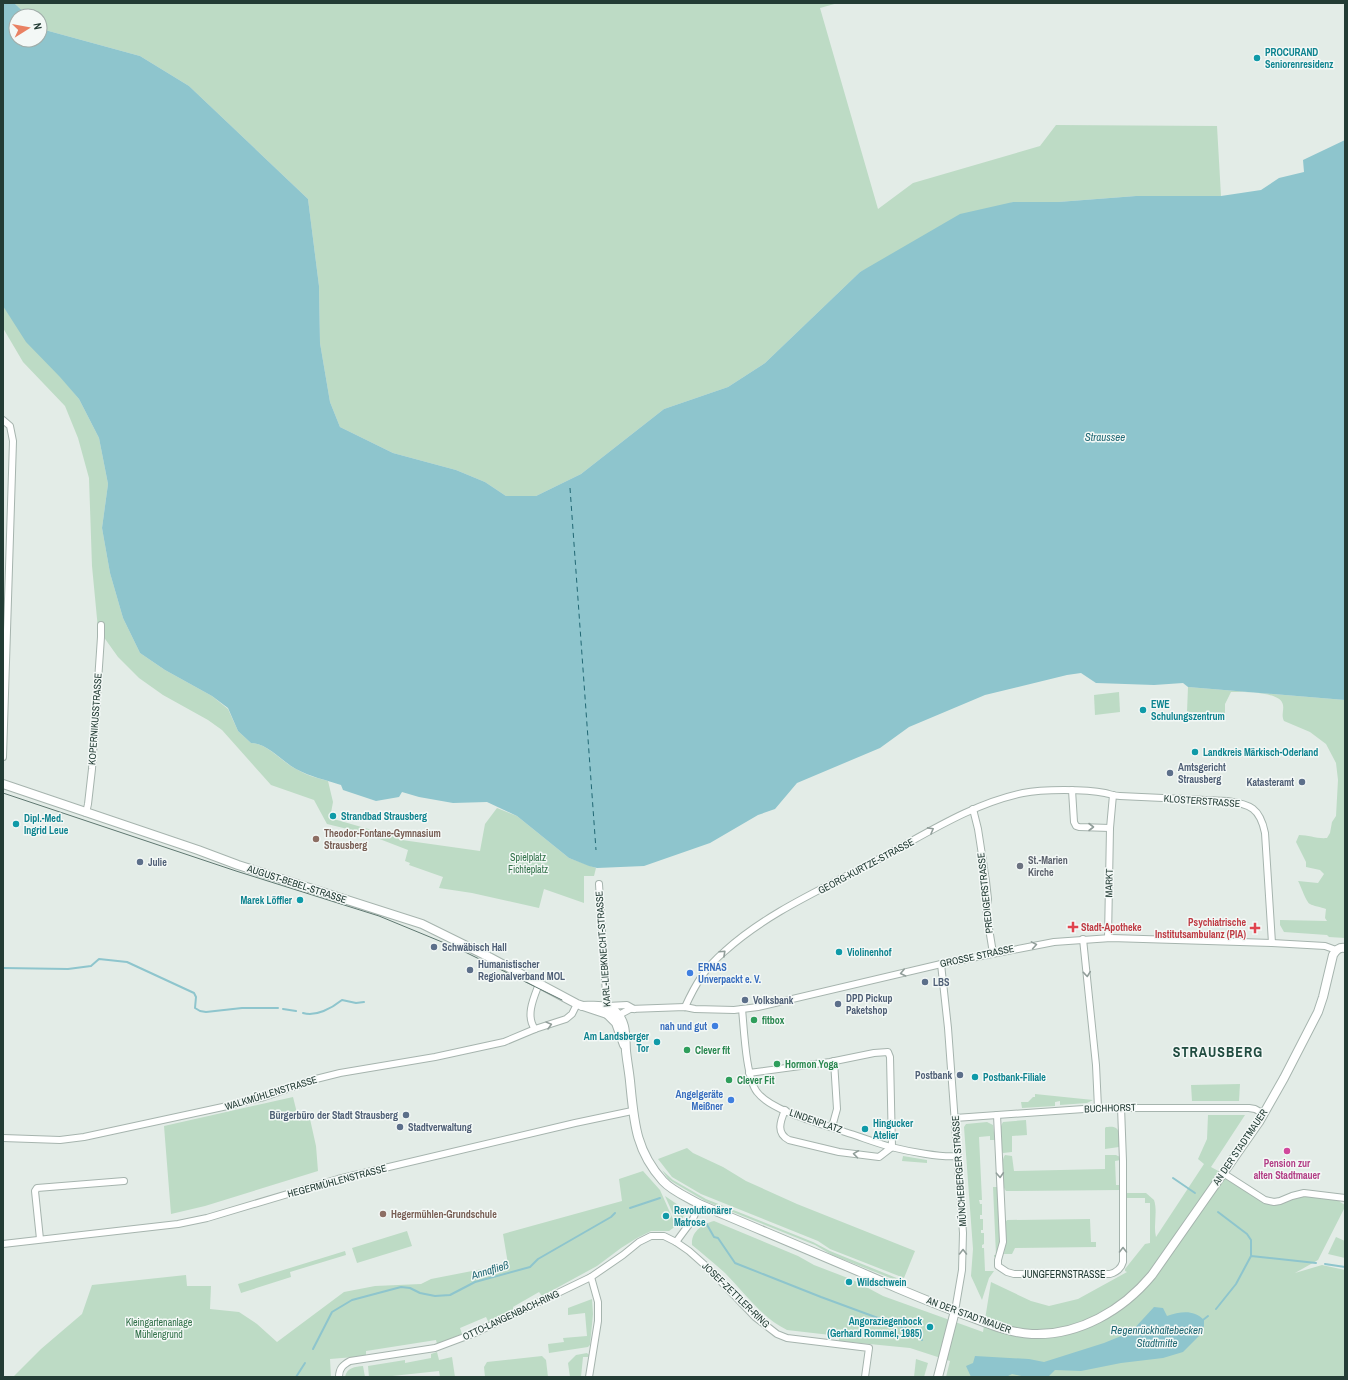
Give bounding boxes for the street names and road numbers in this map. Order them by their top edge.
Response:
street label: KOPERNIKUSSTRASSE [85,673,105,765]
street label: KLOSTERSTRASSE [1163,792,1241,810]
street label: GEORG-KURTZE-STRASSE [816,835,916,897]
street label: PREDIGERSTRASSE [974,852,996,934]
street label: AUGUST-BEBEL-STRASSE [245,861,348,906]
street label: MARKT [1102,869,1116,897]
street label: KARL-LIEBKNECHT-STRASSE [592,891,614,1007]
street label: GROSSE STRASSE [939,942,1015,970]
street label: WALKMÜHLENSTRASSE [223,1073,319,1113]
street label: BUCHHORST [1084,1101,1136,1115]
street label: LINDENPLATZ [788,1106,844,1136]
street label: AN DER STADTMAUER [1209,1106,1270,1188]
street label: MÜNCHEBERGER STRASSE [949,1115,969,1227]
street label: HEGERMÜHLENSTRASSE [286,1162,388,1200]
street label: JOSEF-ZETTLER-RING [700,1259,772,1331]
street label: JUNGFERNSTRASSE [1023,1268,1105,1281]
street label: OTTO-LANGENBACH-RING [461,1287,561,1343]
street label: AN DER STADTMAUER [924,1293,1013,1336]

